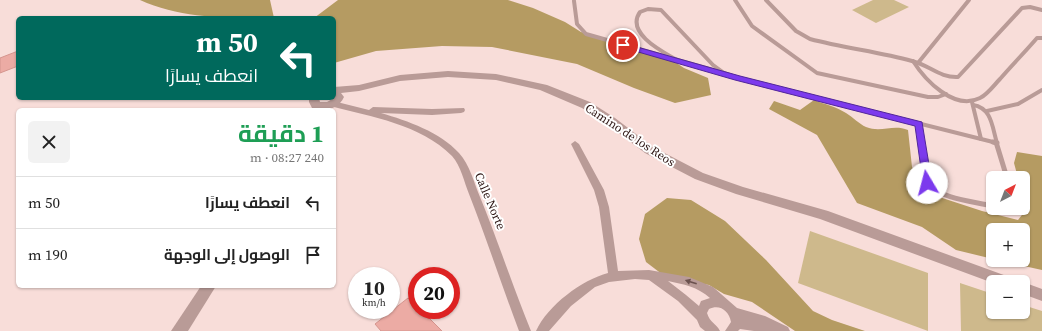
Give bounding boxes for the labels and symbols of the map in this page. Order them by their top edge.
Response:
pin [606,28,640,62]
street label: Camino de los Reos [582,100,678,170]
position arrow [906,162,948,204]
street label: Calle Norte [471,170,509,232]
north arrow [986,171,1030,215]
speed limit sign: 20 [408,267,460,319]
one-way arrow [685,279,697,285]

